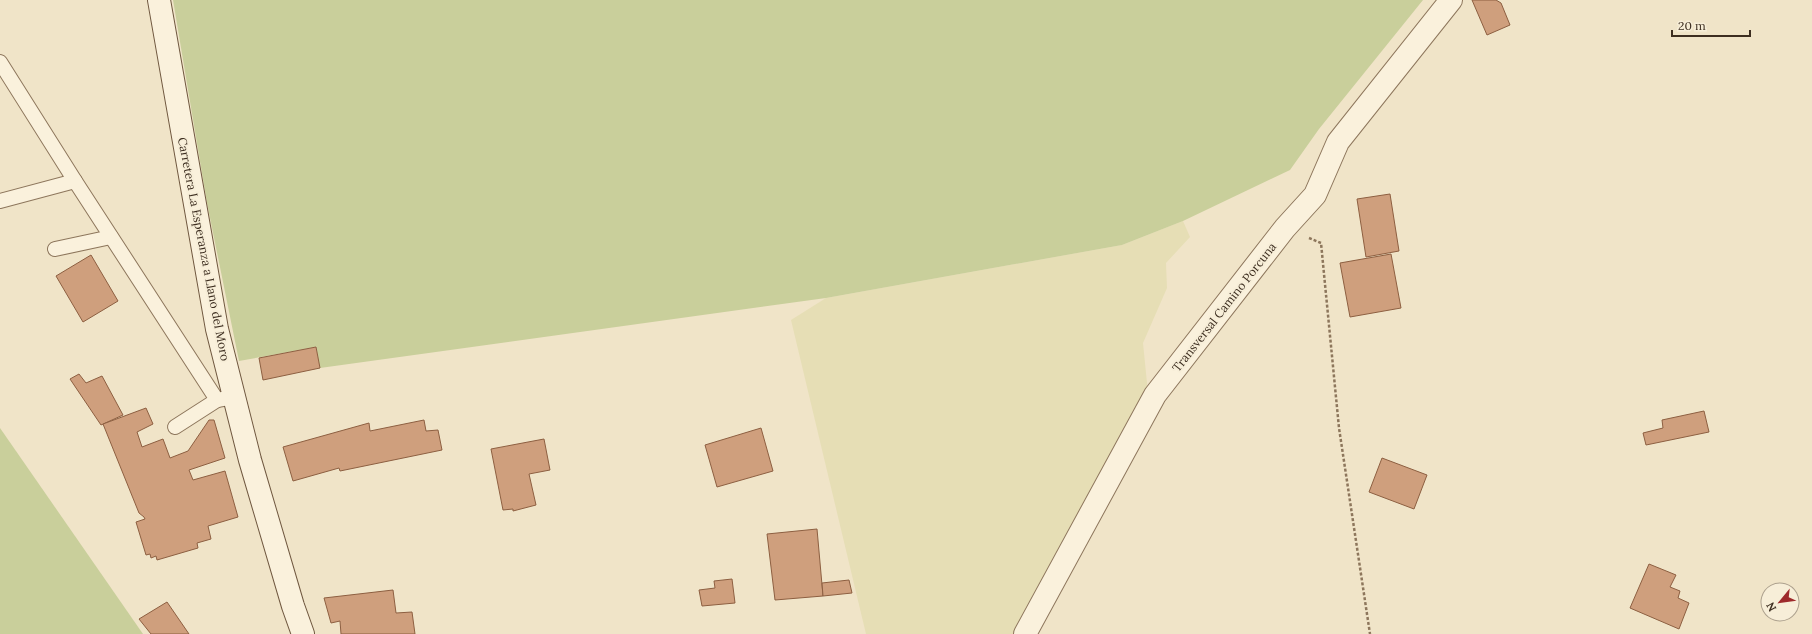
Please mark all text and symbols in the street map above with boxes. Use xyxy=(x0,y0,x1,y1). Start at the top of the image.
scale bar xyxy=(1672,12,1750,38)
text: 20 m xyxy=(1678,18,1706,33)
street label: Carretera La Esperanza a Llano del Moro xyxy=(175,136,233,362)
street label: Transversal Camino Porcuna xyxy=(1169,239,1279,375)
north arrow xyxy=(1760,582,1800,622)
text: N xyxy=(1763,599,1779,614)

